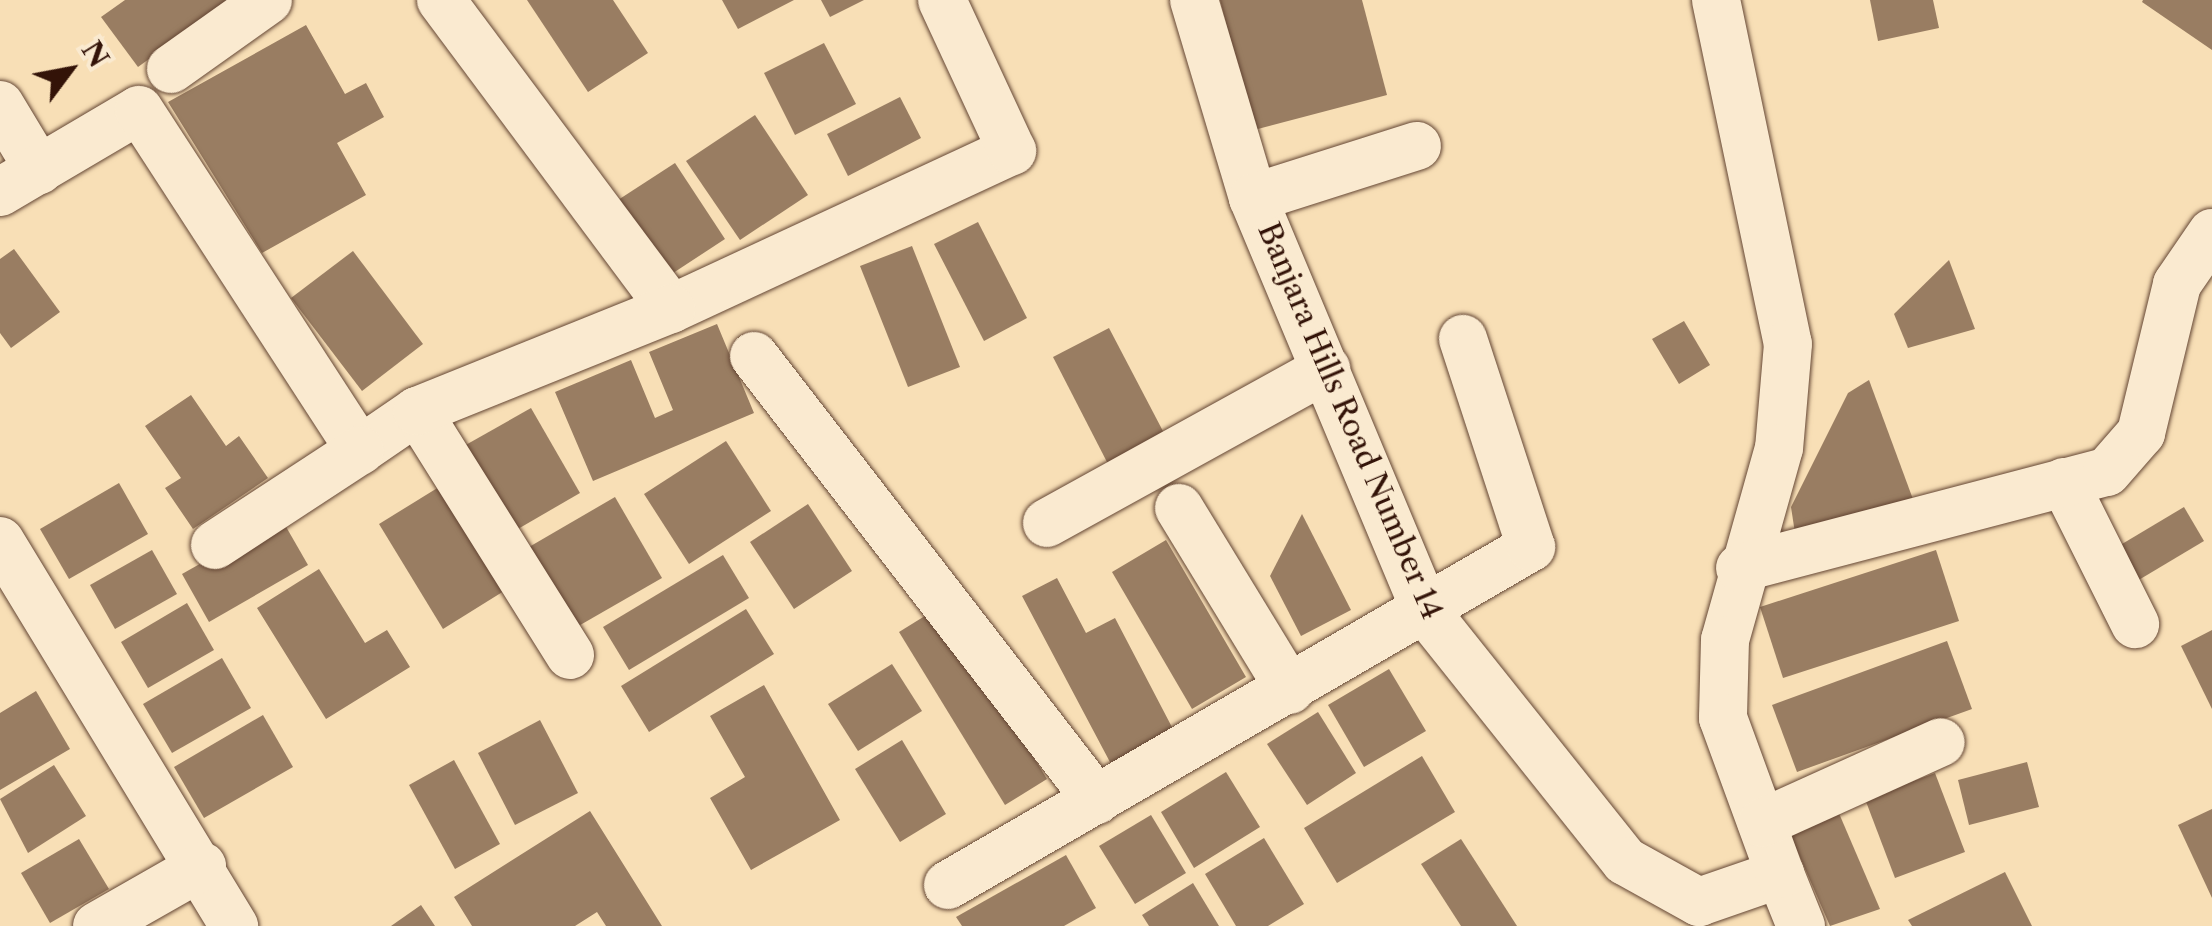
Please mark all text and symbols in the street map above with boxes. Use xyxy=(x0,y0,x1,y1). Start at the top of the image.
north arrow xyxy=(20,20,120,120)
text: N xyxy=(75,35,116,73)
street label: Banjara Hills Road Number 14 xyxy=(1250,217,1450,625)

